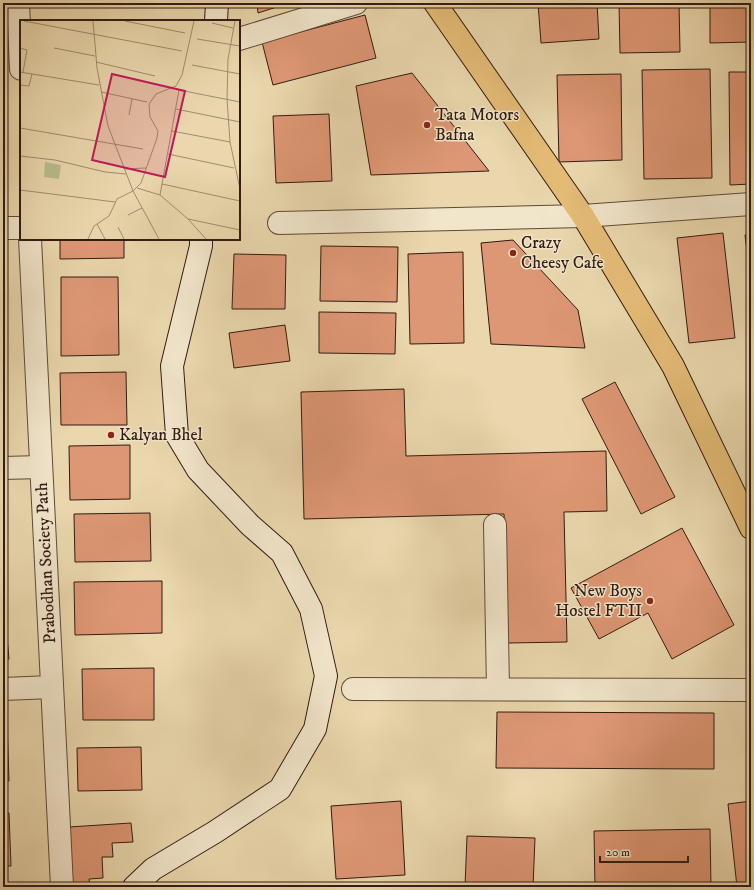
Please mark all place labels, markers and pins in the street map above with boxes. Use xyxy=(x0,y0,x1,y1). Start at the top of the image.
place label: Tata Motors Bafna xyxy=(435,104,519,146)
marker: Tata Motors Bafna xyxy=(422,120,432,130)
place label: Crazy Cheesy Cafe xyxy=(521,232,604,274)
marker: Crazy Cheesy Cafe xyxy=(508,248,518,258)
place label: Kalyan Bhel xyxy=(119,424,203,446)
marker: Kalyan Bhel xyxy=(106,430,116,440)
place label: New Boys Hostel FTII xyxy=(555,580,642,622)
marker: New Boys Hostel FTII xyxy=(645,596,655,606)

